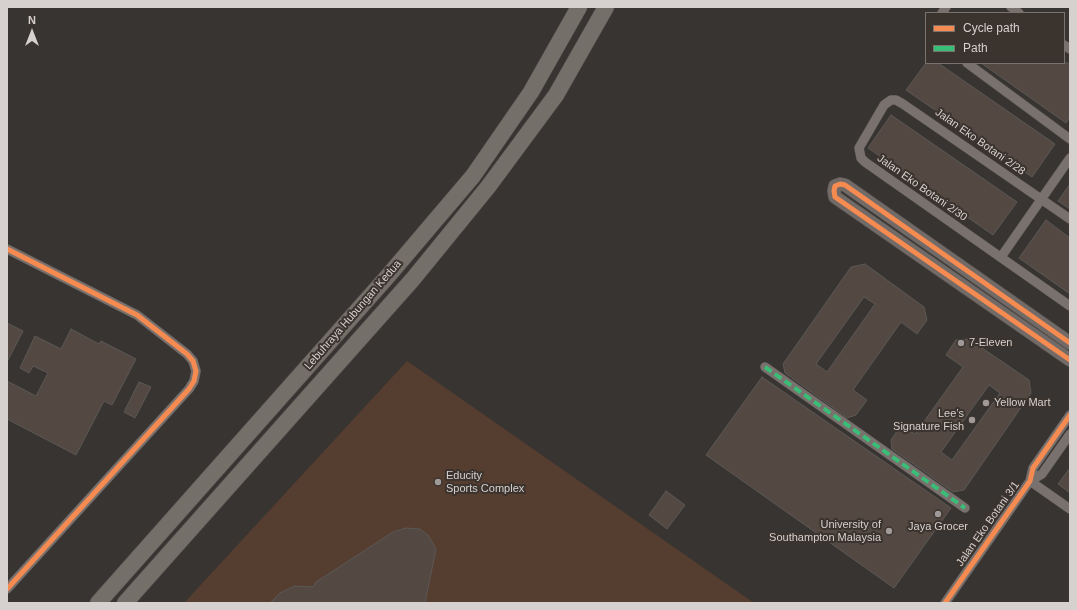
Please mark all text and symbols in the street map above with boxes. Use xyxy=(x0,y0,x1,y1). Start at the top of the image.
north arrow xyxy=(12,12,52,52)
legend xyxy=(925,12,1065,64)
text: N xyxy=(28,14,36,26)
text: Cycle path xyxy=(963,21,1020,35)
text: Path xyxy=(963,41,988,55)
street label: Jalan Eko Botani 2/28 xyxy=(932,106,1028,178)
street label: Jalan Eko Botani 2/30 xyxy=(874,152,970,224)
street label: Lebuhraya Hubungan Kedua xyxy=(302,258,404,372)
place label: 7-Eleven xyxy=(969,336,1012,350)
marker: 7-Eleven xyxy=(956,338,966,348)
place label: Yellow Mart xyxy=(994,396,1050,410)
marker: Yellow Mart xyxy=(981,398,991,408)
place label: Lee’s Signature Fish xyxy=(893,407,964,433)
marker: Lee’s Signature Fish xyxy=(967,415,977,425)
place label: Educity Sports Complex xyxy=(446,469,524,495)
marker: Educity Sports Complex xyxy=(433,477,443,487)
street label: Jalan Eko Botani 3/1 xyxy=(954,479,1022,569)
marker: Jaya Grocer xyxy=(933,509,943,519)
place label: University of Southampton Malaysia xyxy=(769,518,881,544)
place label: Jaya Grocer xyxy=(908,520,968,534)
marker: University of Southampton Malaysia xyxy=(884,526,894,536)

